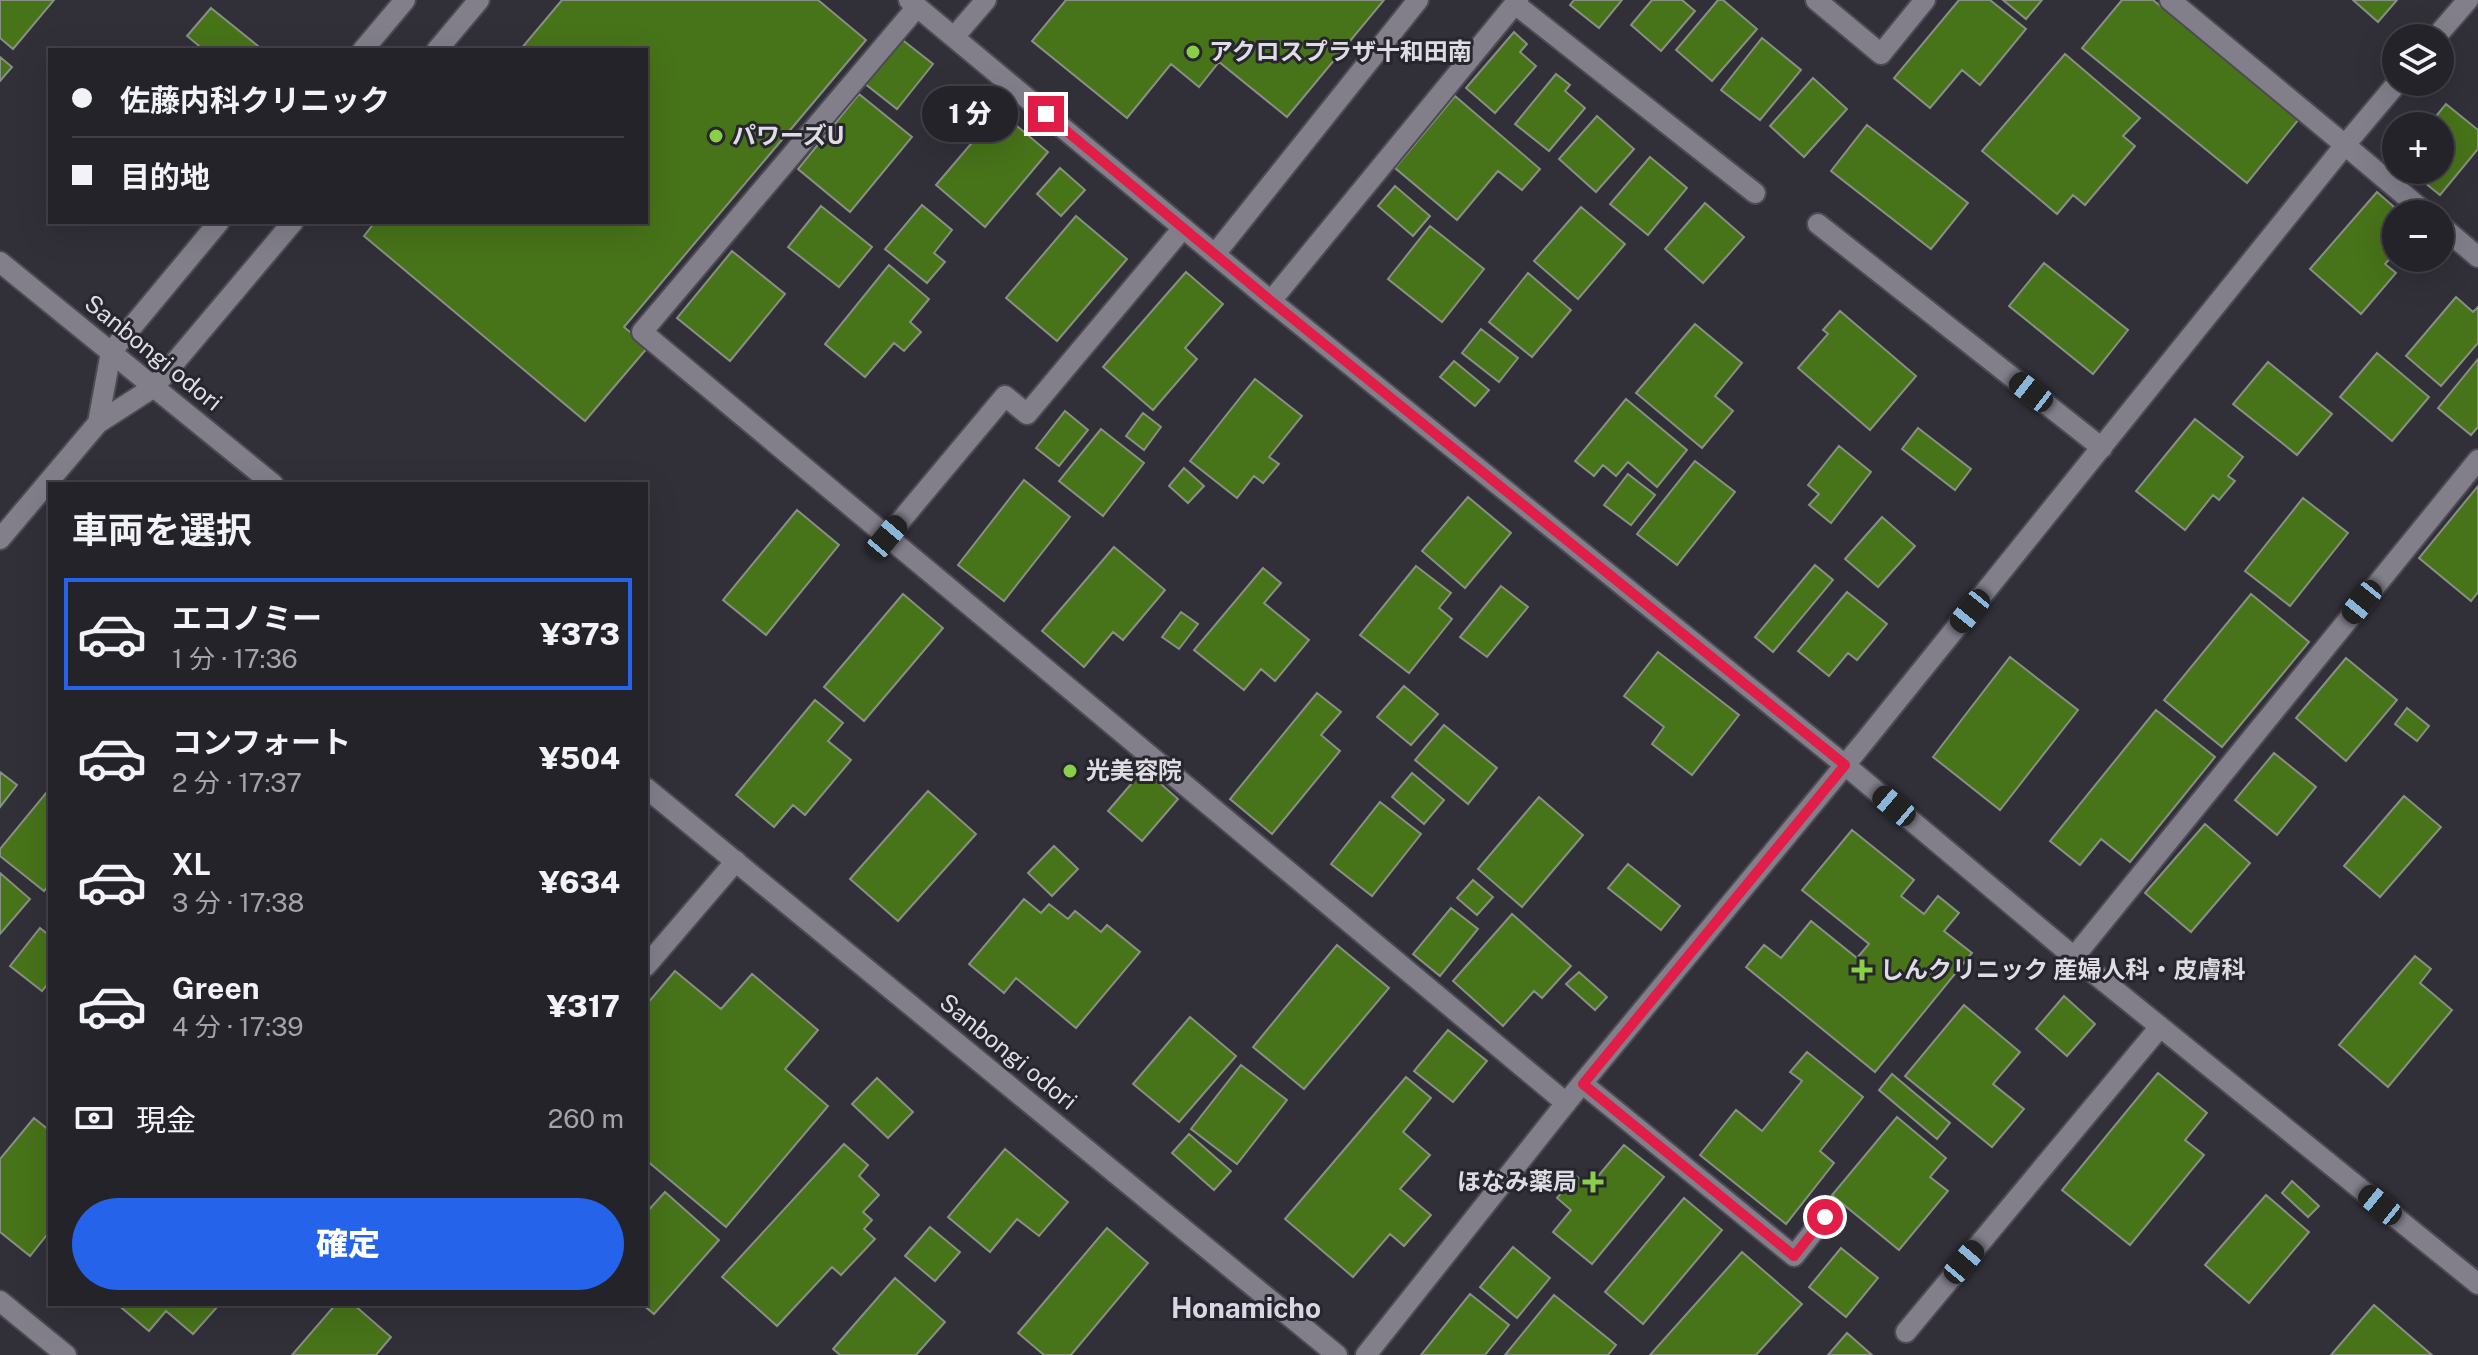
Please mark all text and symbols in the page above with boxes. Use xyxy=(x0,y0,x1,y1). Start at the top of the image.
map controls xyxy=(2382,24,2454,272)
button: layers xyxy=(2382,24,2454,96)
place label: アクロスプラザ十和田南 xyxy=(1209,37,1472,65)
marker: アクロスプラザ十和田南 xyxy=(1184,43,1202,61)
text: 佐藤内科クリニック xyxy=(120,82,390,118)
callout: 1 分 xyxy=(922,86,1018,142)
route end xyxy=(1028,96,1064,132)
text: 1 分 xyxy=(948,98,992,129)
button: + xyxy=(2382,112,2454,184)
place label: パワーズU xyxy=(732,121,844,149)
marker: パワーズU xyxy=(707,127,725,145)
text: 目的地 xyxy=(120,159,210,195)
button: − xyxy=(2382,200,2454,272)
street label: Sanbongi odori xyxy=(80,288,228,416)
car xyxy=(2005,368,2057,416)
text: 車両を選択 xyxy=(72,509,252,551)
car xyxy=(862,511,912,563)
car xyxy=(2338,576,2386,628)
car xyxy=(1946,585,1994,637)
icon: car xyxy=(76,598,148,670)
text: エコノミー xyxy=(172,600,322,636)
text: ¥373 xyxy=(540,616,620,652)
text: 1 分 · 17:36 xyxy=(172,643,298,674)
icon: car xyxy=(76,722,148,794)
text: コンフォート xyxy=(172,724,351,760)
text: ¥504 xyxy=(539,740,620,776)
place label: 光美容院 xyxy=(1086,756,1182,784)
marker: 光美容院 xyxy=(1061,762,1079,780)
text: 2 分 · 17:37 xyxy=(172,767,302,798)
car xyxy=(1868,781,1920,831)
icon: car xyxy=(76,846,148,918)
text: XL xyxy=(172,846,211,882)
text: ¥634 xyxy=(539,864,620,900)
text: 3 分 · 17:38 xyxy=(172,887,304,918)
place label: しんクリニック 産婦人科・皮膚科 xyxy=(1880,955,2245,983)
marker: しんクリニック 産婦人科・皮膚科 xyxy=(1851,959,1873,981)
icon: car xyxy=(76,970,148,1042)
text: Green xyxy=(172,970,259,1006)
street label: Sanbongi odori xyxy=(935,987,1083,1115)
text: ¥317 xyxy=(547,988,620,1024)
text: 4 分 · 17:39 xyxy=(172,1011,304,1042)
icon: cash xyxy=(72,1096,116,1140)
text: 現金 xyxy=(136,1102,196,1138)
text: 260 m xyxy=(548,1103,624,1134)
place label: ほなみ薬局 xyxy=(1457,1167,1577,1195)
marker: ほなみ薬局 xyxy=(1584,1173,1602,1191)
car xyxy=(2354,1181,2406,1229)
button: 確定 xyxy=(72,1198,624,1290)
route start xyxy=(1807,1199,1843,1235)
car xyxy=(1939,1236,1989,1288)
district label: Honamicho xyxy=(1171,1291,1321,1324)

